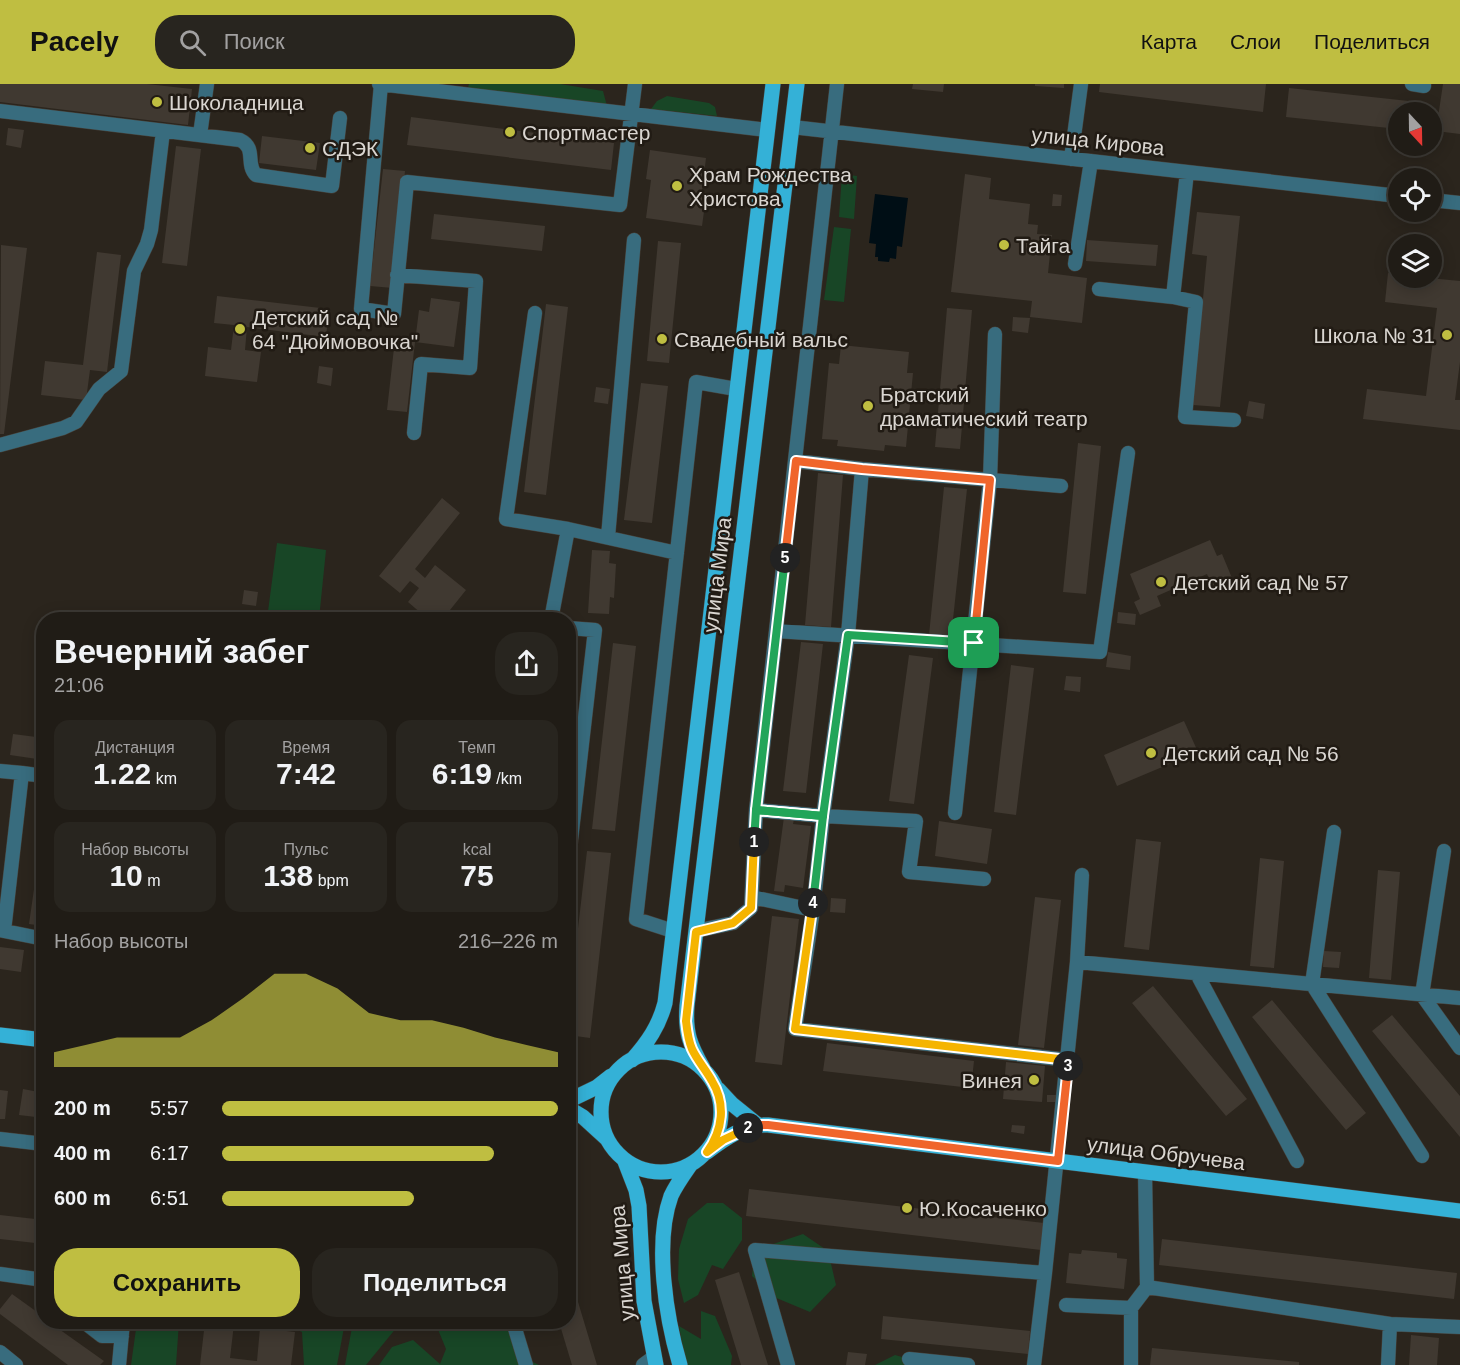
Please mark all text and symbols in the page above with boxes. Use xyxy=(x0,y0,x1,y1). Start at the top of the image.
search box xyxy=(155,15,575,69)
text: Pacely xyxy=(30,26,119,57)
icon: search xyxy=(176,26,209,59)
text: Поиск xyxy=(224,29,285,54)
text: Карта xyxy=(1141,30,1197,53)
text: Слои xyxy=(1230,30,1281,53)
text: Поделиться xyxy=(1314,30,1430,53)
place label: Шоколадница xyxy=(169,91,304,114)
marker: Шоколадница xyxy=(150,95,164,109)
north arrow xyxy=(1388,102,1442,156)
map controls xyxy=(1388,102,1442,288)
place label: Спортмастер xyxy=(522,121,650,144)
street label: улица Кирова xyxy=(1030,123,1166,159)
marker: Спортмастер xyxy=(503,125,517,139)
place label: СДЭК xyxy=(322,137,379,160)
marker: СДЭК xyxy=(303,141,317,155)
place label: Храм Рождества Христова xyxy=(689,163,852,210)
button: locate xyxy=(1388,168,1442,222)
marker: Храм Рождества Христова xyxy=(670,179,684,193)
place label: Тайга xyxy=(1016,234,1070,257)
button: layers xyxy=(1388,234,1442,288)
marker: Тайга xyxy=(997,238,1011,252)
place label: Детский сад № 64 "Дюймовочка" xyxy=(252,306,418,353)
marker: Детский сад № 64 "Дюймовочка" xyxy=(233,322,247,336)
place label: Школа № 31 xyxy=(1314,324,1435,347)
place label: Свадебный вальс xyxy=(674,328,848,351)
marker: Школа № 31 xyxy=(1440,328,1454,342)
marker: Свадебный вальс xyxy=(655,332,669,346)
place label: Братский драматический театр xyxy=(880,383,1088,430)
marker: Братский драматический театр xyxy=(861,399,875,413)
street label: улица Мира xyxy=(699,516,736,634)
pin: 5 xyxy=(770,543,800,573)
text: 5 xyxy=(781,549,789,566)
place label: Детский сад № 57 xyxy=(1173,571,1349,594)
marker: Детский сад № 57 xyxy=(1154,575,1168,589)
pin xyxy=(948,617,999,668)
icon: arrive xyxy=(957,626,990,659)
button: share xyxy=(495,632,558,695)
text: Вечерний забег xyxy=(54,633,310,670)
text: 21:06 xyxy=(54,674,104,696)
text: Дистанция xyxy=(95,739,175,756)
text: Время xyxy=(282,739,330,756)
text: Темп xyxy=(458,739,496,756)
place label: Детский сад № 56 xyxy=(1163,742,1339,765)
marker: Детский сад № 56 xyxy=(1144,746,1158,760)
text: 1.22 xyxy=(93,757,151,790)
text: 7:42 xyxy=(276,757,336,790)
text: 6:19 xyxy=(432,757,492,790)
text: km xyxy=(151,770,177,787)
text: /km xyxy=(492,770,522,787)
pin: 1 xyxy=(739,827,769,857)
text: 1 xyxy=(750,833,758,850)
text: Набор высоты xyxy=(81,841,189,858)
text: Пульс xyxy=(284,841,328,858)
text: kcal xyxy=(463,841,491,858)
text: 10 xyxy=(109,859,143,892)
text: 138 xyxy=(263,859,313,892)
text: 75 xyxy=(460,859,494,892)
text: m xyxy=(143,872,161,889)
text: bpm xyxy=(313,872,349,889)
pin: 4 xyxy=(798,888,828,918)
text: 4 xyxy=(809,894,817,911)
text: Набор высоты xyxy=(54,930,188,952)
text: 216–226 m xyxy=(458,930,558,952)
pin: 3 xyxy=(1053,1051,1083,1081)
text: 3 xyxy=(1064,1057,1072,1074)
place label: Винея xyxy=(962,1069,1022,1092)
marker: Винея xyxy=(1027,1073,1041,1087)
text: 200 m xyxy=(54,1097,111,1119)
text: 5:57 xyxy=(150,1097,189,1119)
pin: 2 xyxy=(733,1113,763,1143)
text: 2 xyxy=(744,1119,752,1136)
street label: улица Обручева xyxy=(1086,1132,1247,1174)
text: 400 m xyxy=(54,1142,111,1164)
text: 6:17 xyxy=(150,1142,189,1164)
text: 600 m xyxy=(54,1187,111,1209)
text: 6:51 xyxy=(150,1187,189,1209)
place label: Ю.Косаченко xyxy=(919,1197,1047,1220)
marker: Ю.Косаченко xyxy=(900,1201,914,1215)
street label: улица Мира xyxy=(605,1204,639,1322)
button: Сохранить xyxy=(54,1248,300,1317)
button: Поделиться xyxy=(312,1248,558,1317)

